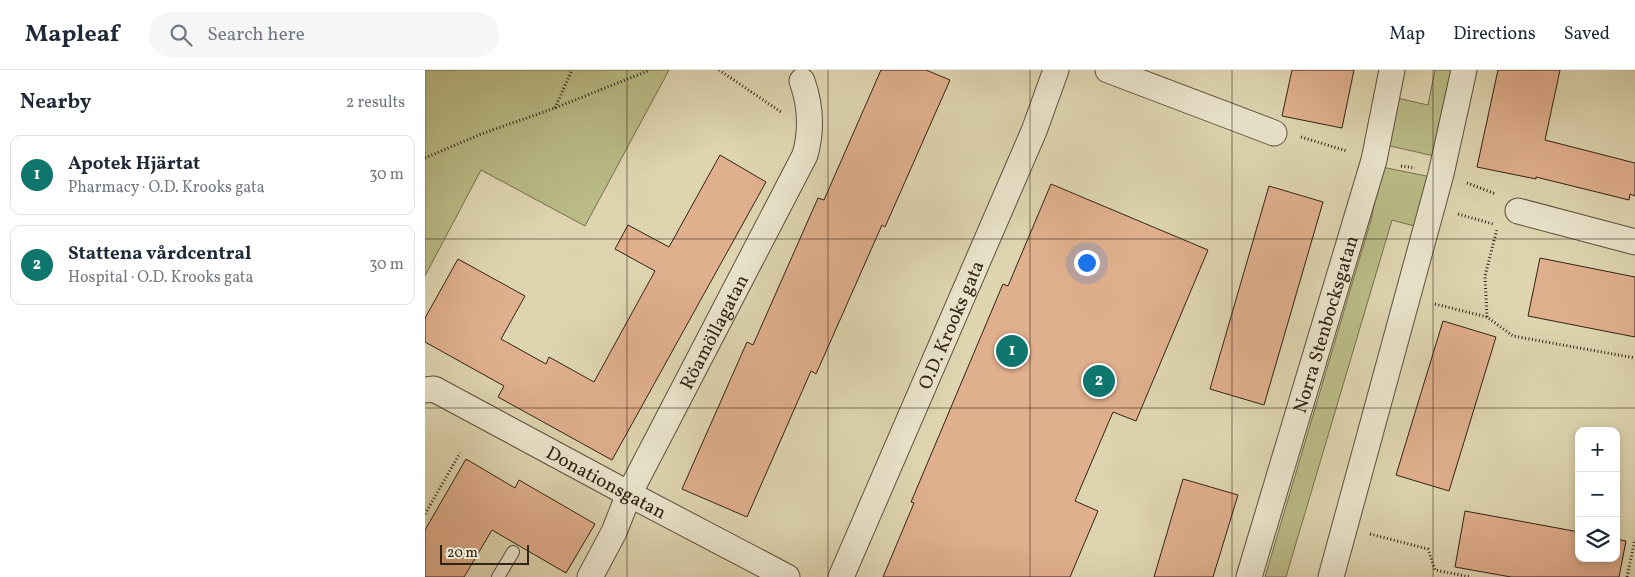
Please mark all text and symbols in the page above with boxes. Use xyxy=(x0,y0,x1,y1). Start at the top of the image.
search box xyxy=(149,12,499,57)
text: Mapleaf xyxy=(25,18,119,52)
icon: search xyxy=(167,21,195,49)
text: Search here xyxy=(207,22,305,48)
text: Map xyxy=(1389,22,1425,47)
text: Directions xyxy=(1453,22,1536,47)
text: Saved xyxy=(1564,22,1610,47)
text: Nearby xyxy=(20,88,91,117)
text: 2 results xyxy=(346,92,405,114)
text: Apotek Hjärtat xyxy=(68,151,200,177)
text: 1 xyxy=(34,164,40,186)
text: 30 m xyxy=(369,164,404,186)
text: Pharmacy · O.D. Krooks gata xyxy=(68,177,265,199)
street label: Norra Stenbocksgatan xyxy=(1288,233,1366,417)
text: Stattena vårdcentral xyxy=(68,241,251,267)
your location xyxy=(1074,250,1100,276)
text: 2 xyxy=(33,254,41,276)
text: 30 m xyxy=(369,254,404,276)
street label: O.D. Krooks gata xyxy=(913,257,991,394)
text: Hospital · O.D. Krooks gata xyxy=(68,267,253,289)
street label: Röamöllagatan xyxy=(675,270,756,394)
pin: 1 xyxy=(996,332,1028,370)
pin: 2 xyxy=(1083,362,1115,400)
map controls xyxy=(1575,427,1620,562)
button: + xyxy=(1575,427,1620,472)
street label: Donationsgatan xyxy=(541,441,670,526)
button: − xyxy=(1575,472,1620,517)
button: layers xyxy=(1575,517,1620,562)
scale bar xyxy=(440,542,529,565)
text: 20 m xyxy=(447,544,478,563)

